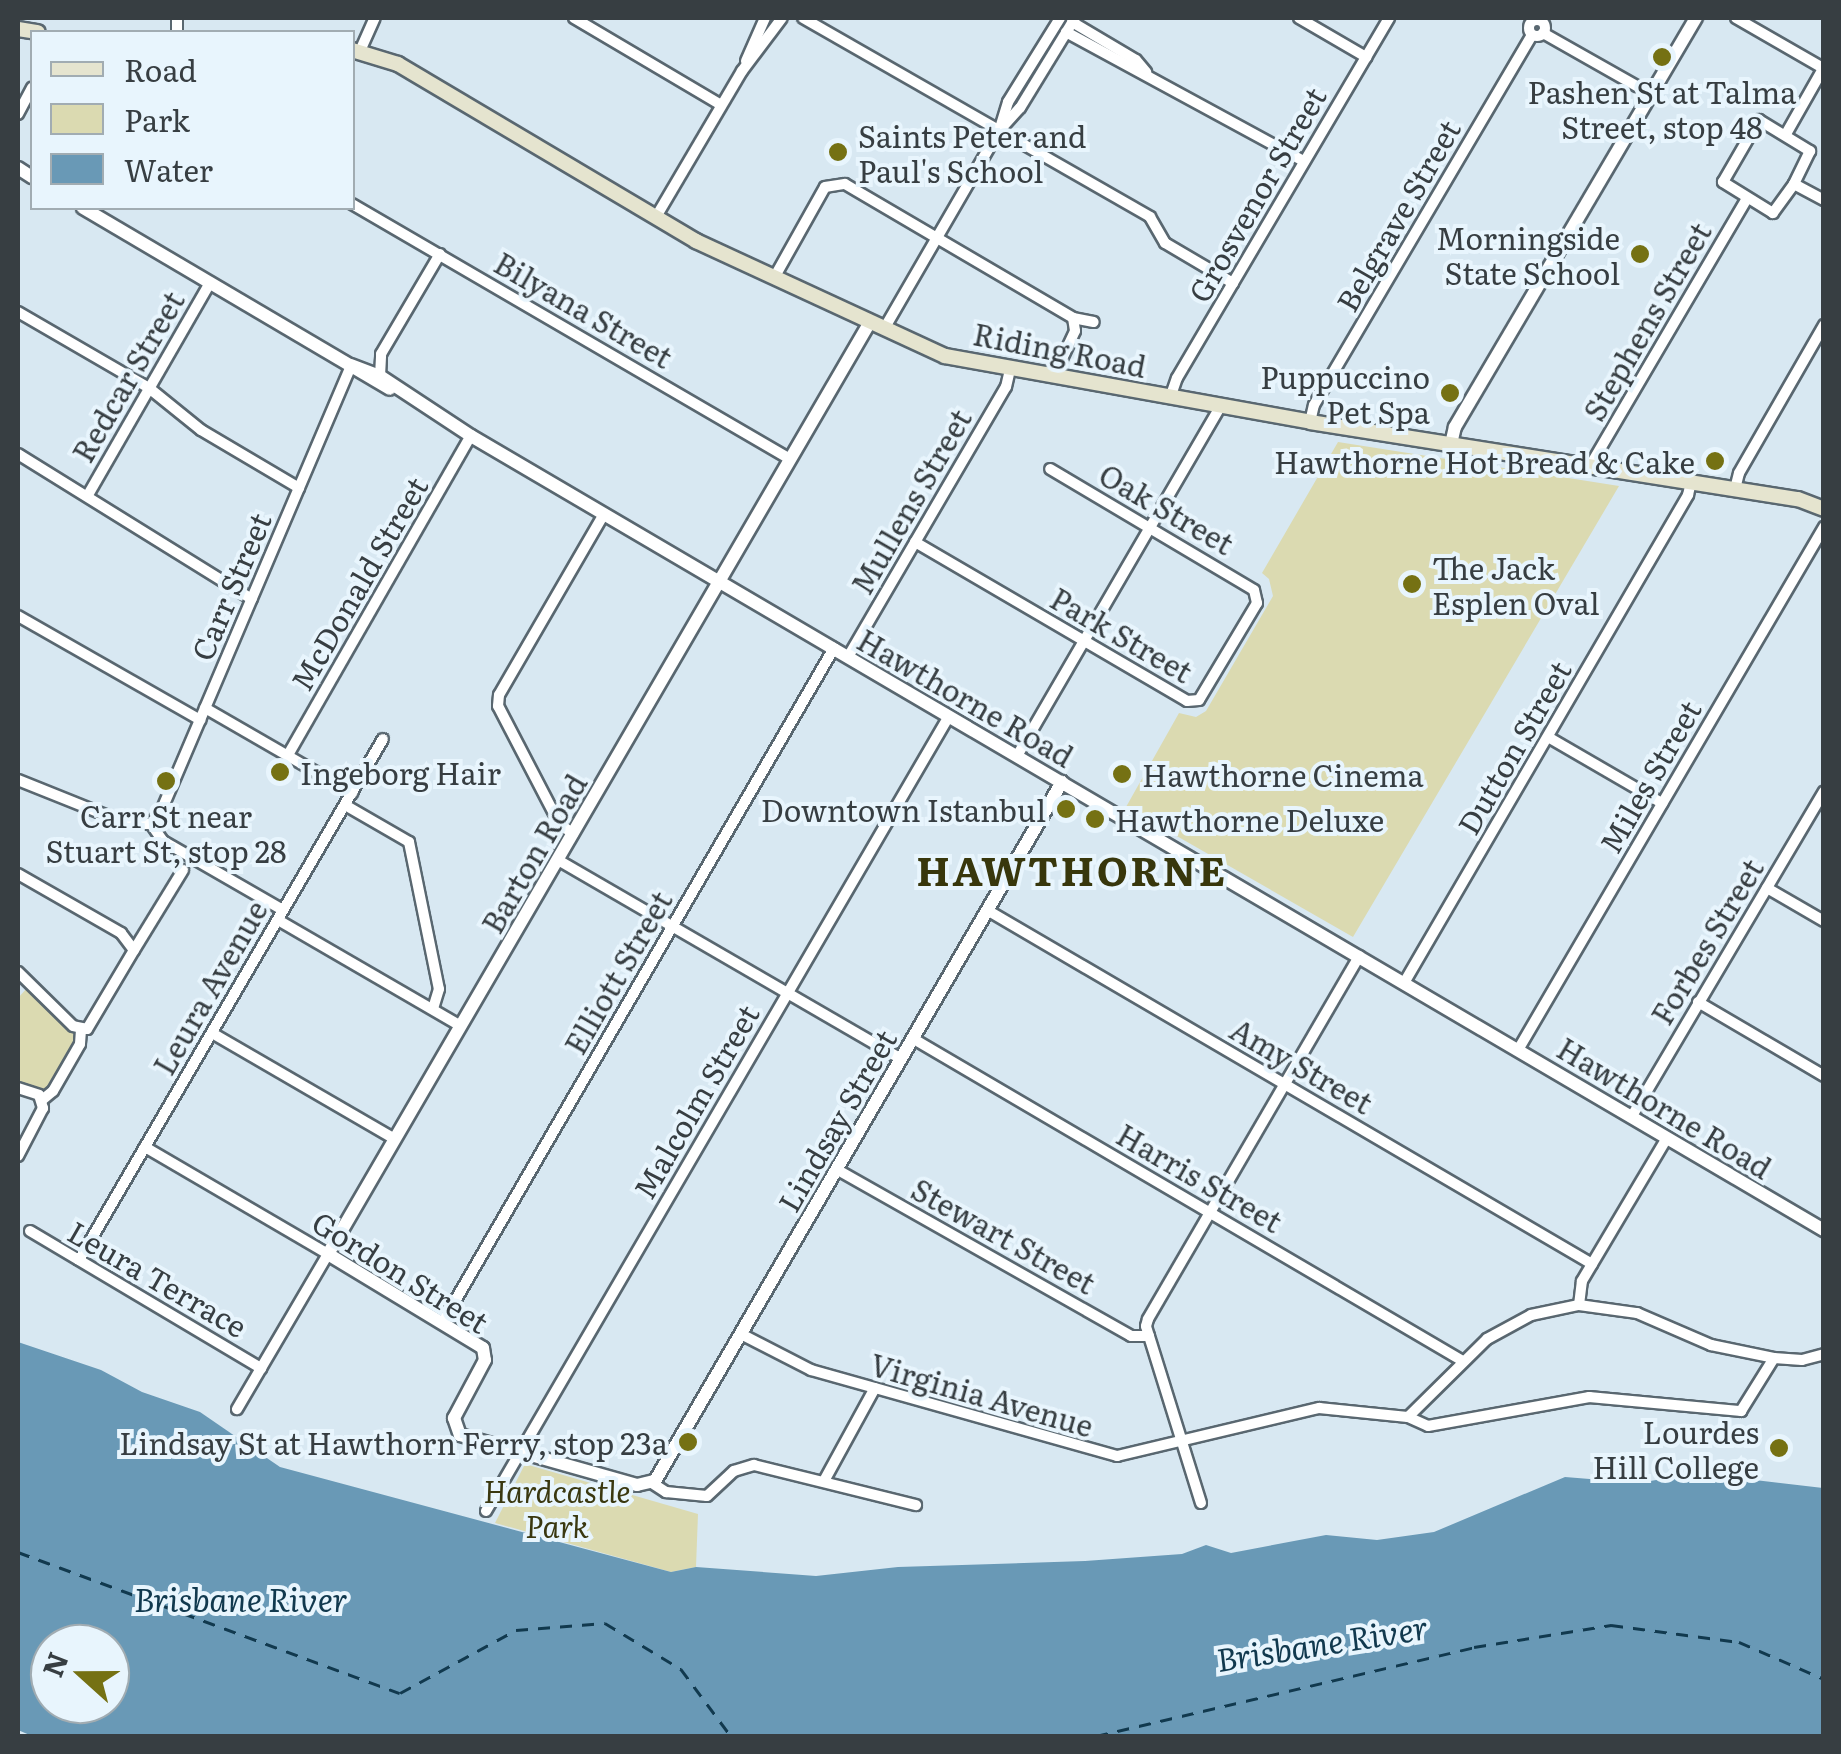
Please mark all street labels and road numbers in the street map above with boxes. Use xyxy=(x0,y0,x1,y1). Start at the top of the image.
street label: Grosvenor Street xyxy=(1180,80,1332,308)
street label: Belgrave Street xyxy=(1328,113,1466,317)
street label: Stephens Street xyxy=(1575,216,1717,426)
street label: Bilyana Street xyxy=(489,244,679,374)
street label: Redcar Street xyxy=(64,284,190,468)
street label: Riding Road xyxy=(970,315,1150,383)
street label: Mullens Street xyxy=(843,402,977,600)
street label: Oak Street xyxy=(1093,455,1241,561)
street label: McDonald Street xyxy=(282,470,434,696)
street label: Carr Street xyxy=(183,507,277,665)
street label: Park Street xyxy=(1045,579,1199,689)
street label: Hawthorne Road xyxy=(852,621,1080,773)
street label: Dutton Street xyxy=(1449,654,1577,840)
street label: Miles Street xyxy=(1591,693,1707,859)
street label: Barton Road xyxy=(473,767,593,939)
street label: Forbes Street xyxy=(1642,852,1770,1030)
street label: Elliott Street xyxy=(556,884,678,1060)
street label: Leura Avenue xyxy=(145,893,273,1081)
street label: Malcolm Street xyxy=(625,998,765,1204)
street label: Amy Street xyxy=(1225,1010,1379,1120)
street label: Lindsay Street xyxy=(769,1023,903,1217)
street label: Hawthorne Road xyxy=(1551,1029,1779,1185)
street label: Harris Street xyxy=(1111,1115,1289,1239)
street label: Stewart Street xyxy=(906,1170,1102,1300)
street label: Gordon Street xyxy=(306,1203,496,1339)
street label: Leura Terrace xyxy=(62,1212,254,1344)
street label: Virginia Avenue xyxy=(867,1345,1097,1443)

